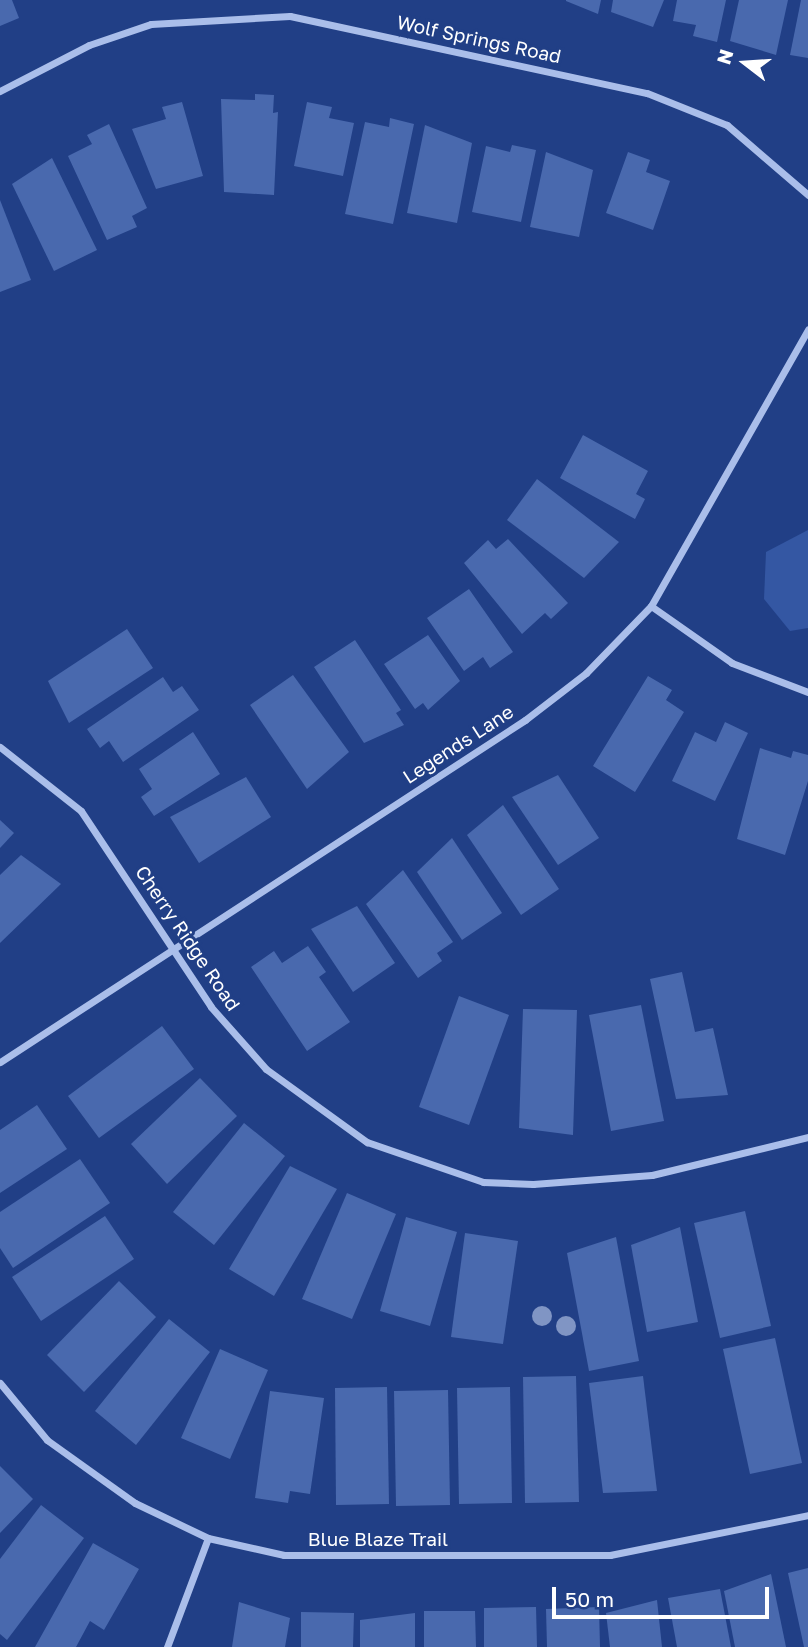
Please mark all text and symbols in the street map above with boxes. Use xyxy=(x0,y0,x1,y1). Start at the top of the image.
street label: Wolf Springs Road xyxy=(395,10,563,68)
north arrow xyxy=(710,28,780,98)
text: N xyxy=(711,46,738,67)
street label: Legends Lane xyxy=(399,700,517,788)
street label: Cherry Ridge Road xyxy=(131,861,245,1015)
street label: Blue Blaze Trail xyxy=(308,1528,448,1550)
scale bar xyxy=(556,1574,773,1618)
text: 50 m xyxy=(565,1586,614,1612)

